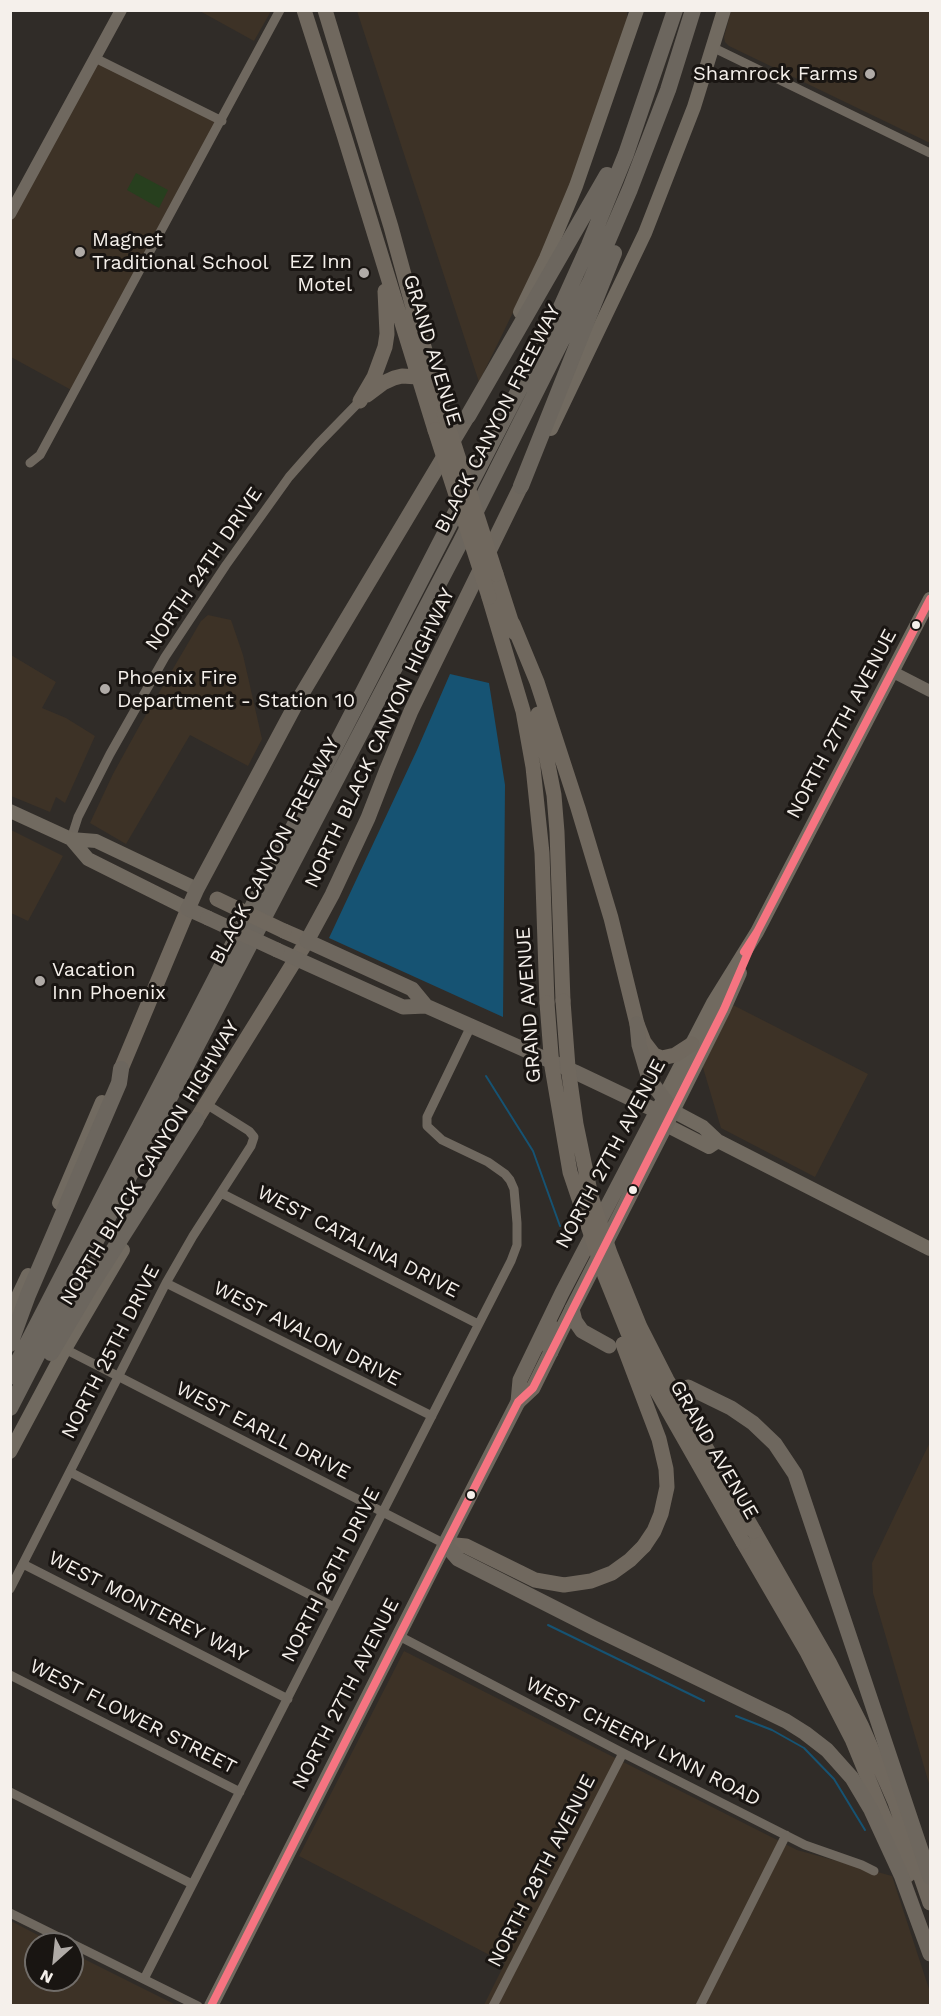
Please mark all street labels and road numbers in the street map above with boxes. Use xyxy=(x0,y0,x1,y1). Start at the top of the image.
street label: GRAND AVENUE xyxy=(398,272,466,428)
street label: BLACK CANYON FREEWAY xyxy=(430,301,566,537)
street label: NORTH 24TH DRIVE xyxy=(140,483,268,655)
street label: NORTH BLACK CANYON HIGHWAY xyxy=(300,584,460,892)
street label: NORTH 27TH AVENUE xyxy=(782,625,902,823)
street label: BLACK CANYON FREEWAY xyxy=(205,734,345,968)
street label: GRAND AVENUE xyxy=(512,926,546,1084)
street label: NORTH BLACK CANYON HIGHWAY xyxy=(55,1016,245,1310)
street label: NORTH 27TH AVENUE xyxy=(551,1055,671,1253)
street label: WEST CATALINA DRIVE xyxy=(253,1181,463,1303)
street label: NORTH 25TH DRIVE xyxy=(57,1261,165,1443)
street label: WEST AVALON DRIVE xyxy=(209,1276,405,1392)
street label: GRAND AVENUE xyxy=(665,1376,763,1524)
street label: WEST EARLL DRIVE xyxy=(172,1377,354,1485)
street label: NORTH 26TH DRIVE xyxy=(277,1484,385,1666)
street label: WEST MONTEREY WAY xyxy=(44,1546,252,1668)
street label: NORTH 27TH AVENUE xyxy=(287,1594,405,1794)
street label: WEST FLOWER STREET xyxy=(26,1654,240,1780)
street label: WEST CHEERY LYNN ROAD xyxy=(522,1672,764,1812)
street label: NORTH 28TH AVENUE xyxy=(483,1771,601,1971)

